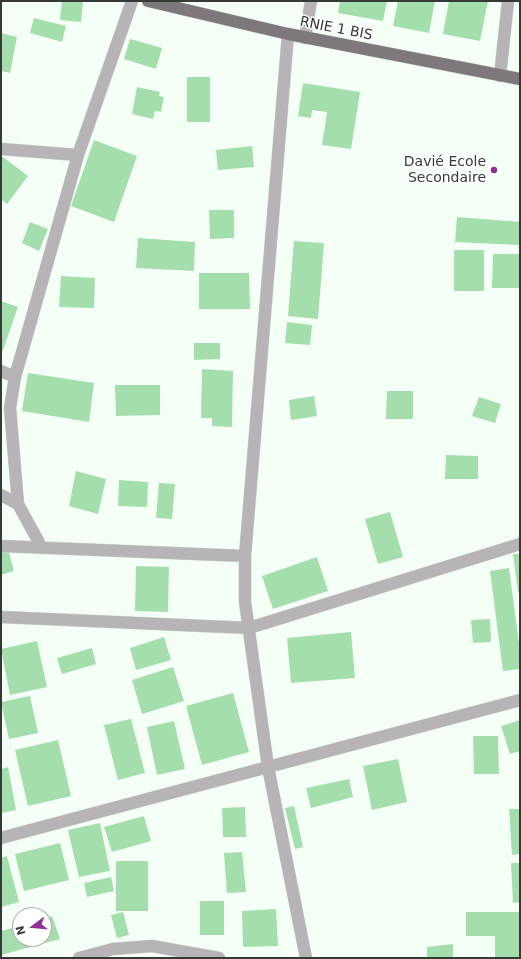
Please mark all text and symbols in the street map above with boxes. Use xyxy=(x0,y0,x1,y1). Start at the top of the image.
street label: RNIE 1 BIS xyxy=(298,14,374,44)
place label: Davié Ecole Secondaire xyxy=(404,154,486,186)
marker: Davié Ecole Secondaire xyxy=(489,165,499,175)
north arrow xyxy=(12,907,52,947)
text: N xyxy=(13,924,28,936)

